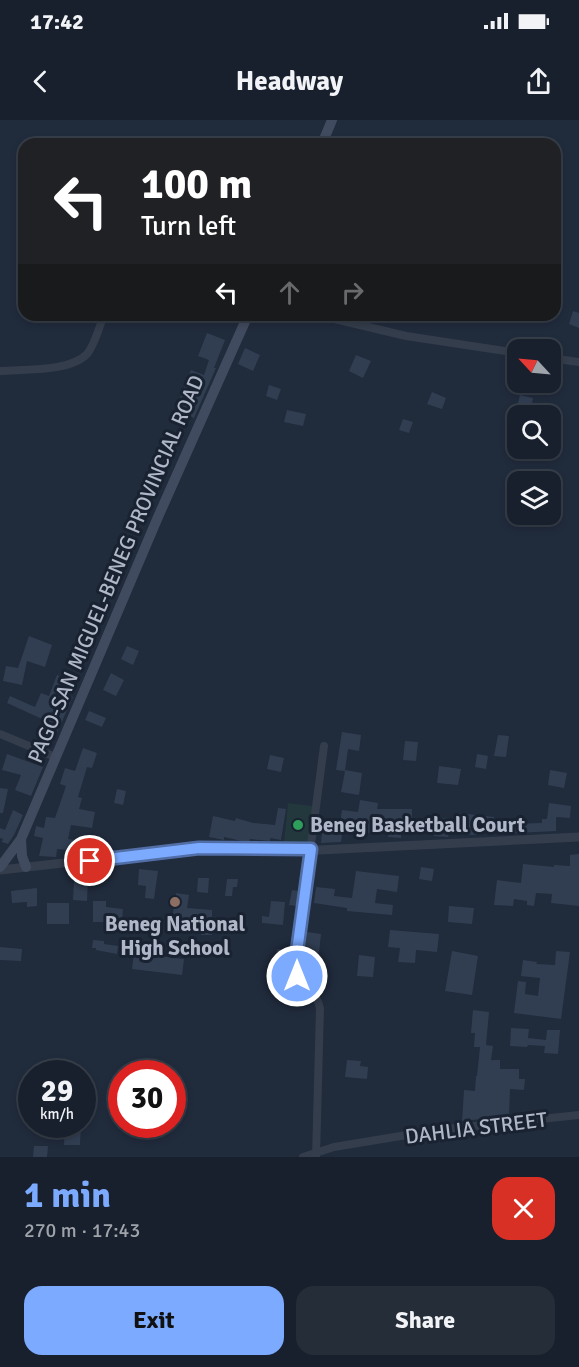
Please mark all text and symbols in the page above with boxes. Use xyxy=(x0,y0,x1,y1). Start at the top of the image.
text: 17:42 xyxy=(30,8,84,35)
icon: back xyxy=(24,65,57,98)
text: Headway xyxy=(236,65,343,98)
icon: share xyxy=(522,65,555,98)
text: 100 m xyxy=(141,159,252,210)
icon: left xyxy=(42,162,120,240)
text: Turn left xyxy=(141,210,236,243)
icon: left xyxy=(210,276,243,309)
icon: ahead xyxy=(273,276,306,309)
icon: right xyxy=(336,276,369,309)
north arrow xyxy=(507,339,561,393)
map controls xyxy=(507,339,561,525)
street label: PAGO-SAN MIGUEL-BENEG PROVINCIAL ROAD xyxy=(22,371,210,767)
button: search xyxy=(507,405,561,459)
button: layers xyxy=(507,471,561,525)
place label: Beneg Basketball Court xyxy=(310,812,525,838)
marker: Beneg Basketball Court xyxy=(291,818,305,832)
pin xyxy=(64,835,115,886)
icon: arrive xyxy=(73,844,106,877)
marker: Beneg National High School xyxy=(168,895,182,909)
place label: Beneg National High School xyxy=(105,911,246,961)
position arrow xyxy=(265,944,329,1008)
speed limit sign: 30 xyxy=(108,1060,186,1138)
text: 29 xyxy=(41,1073,73,1110)
text: km/h xyxy=(40,1105,74,1123)
street label: DAHLIA STREET xyxy=(404,1106,549,1150)
text: 1 min xyxy=(24,1173,111,1218)
button: close xyxy=(492,1177,555,1240)
text: 270 m · 17:43 xyxy=(24,1218,140,1243)
button: Exit xyxy=(24,1286,284,1355)
button: Share xyxy=(296,1286,555,1355)

